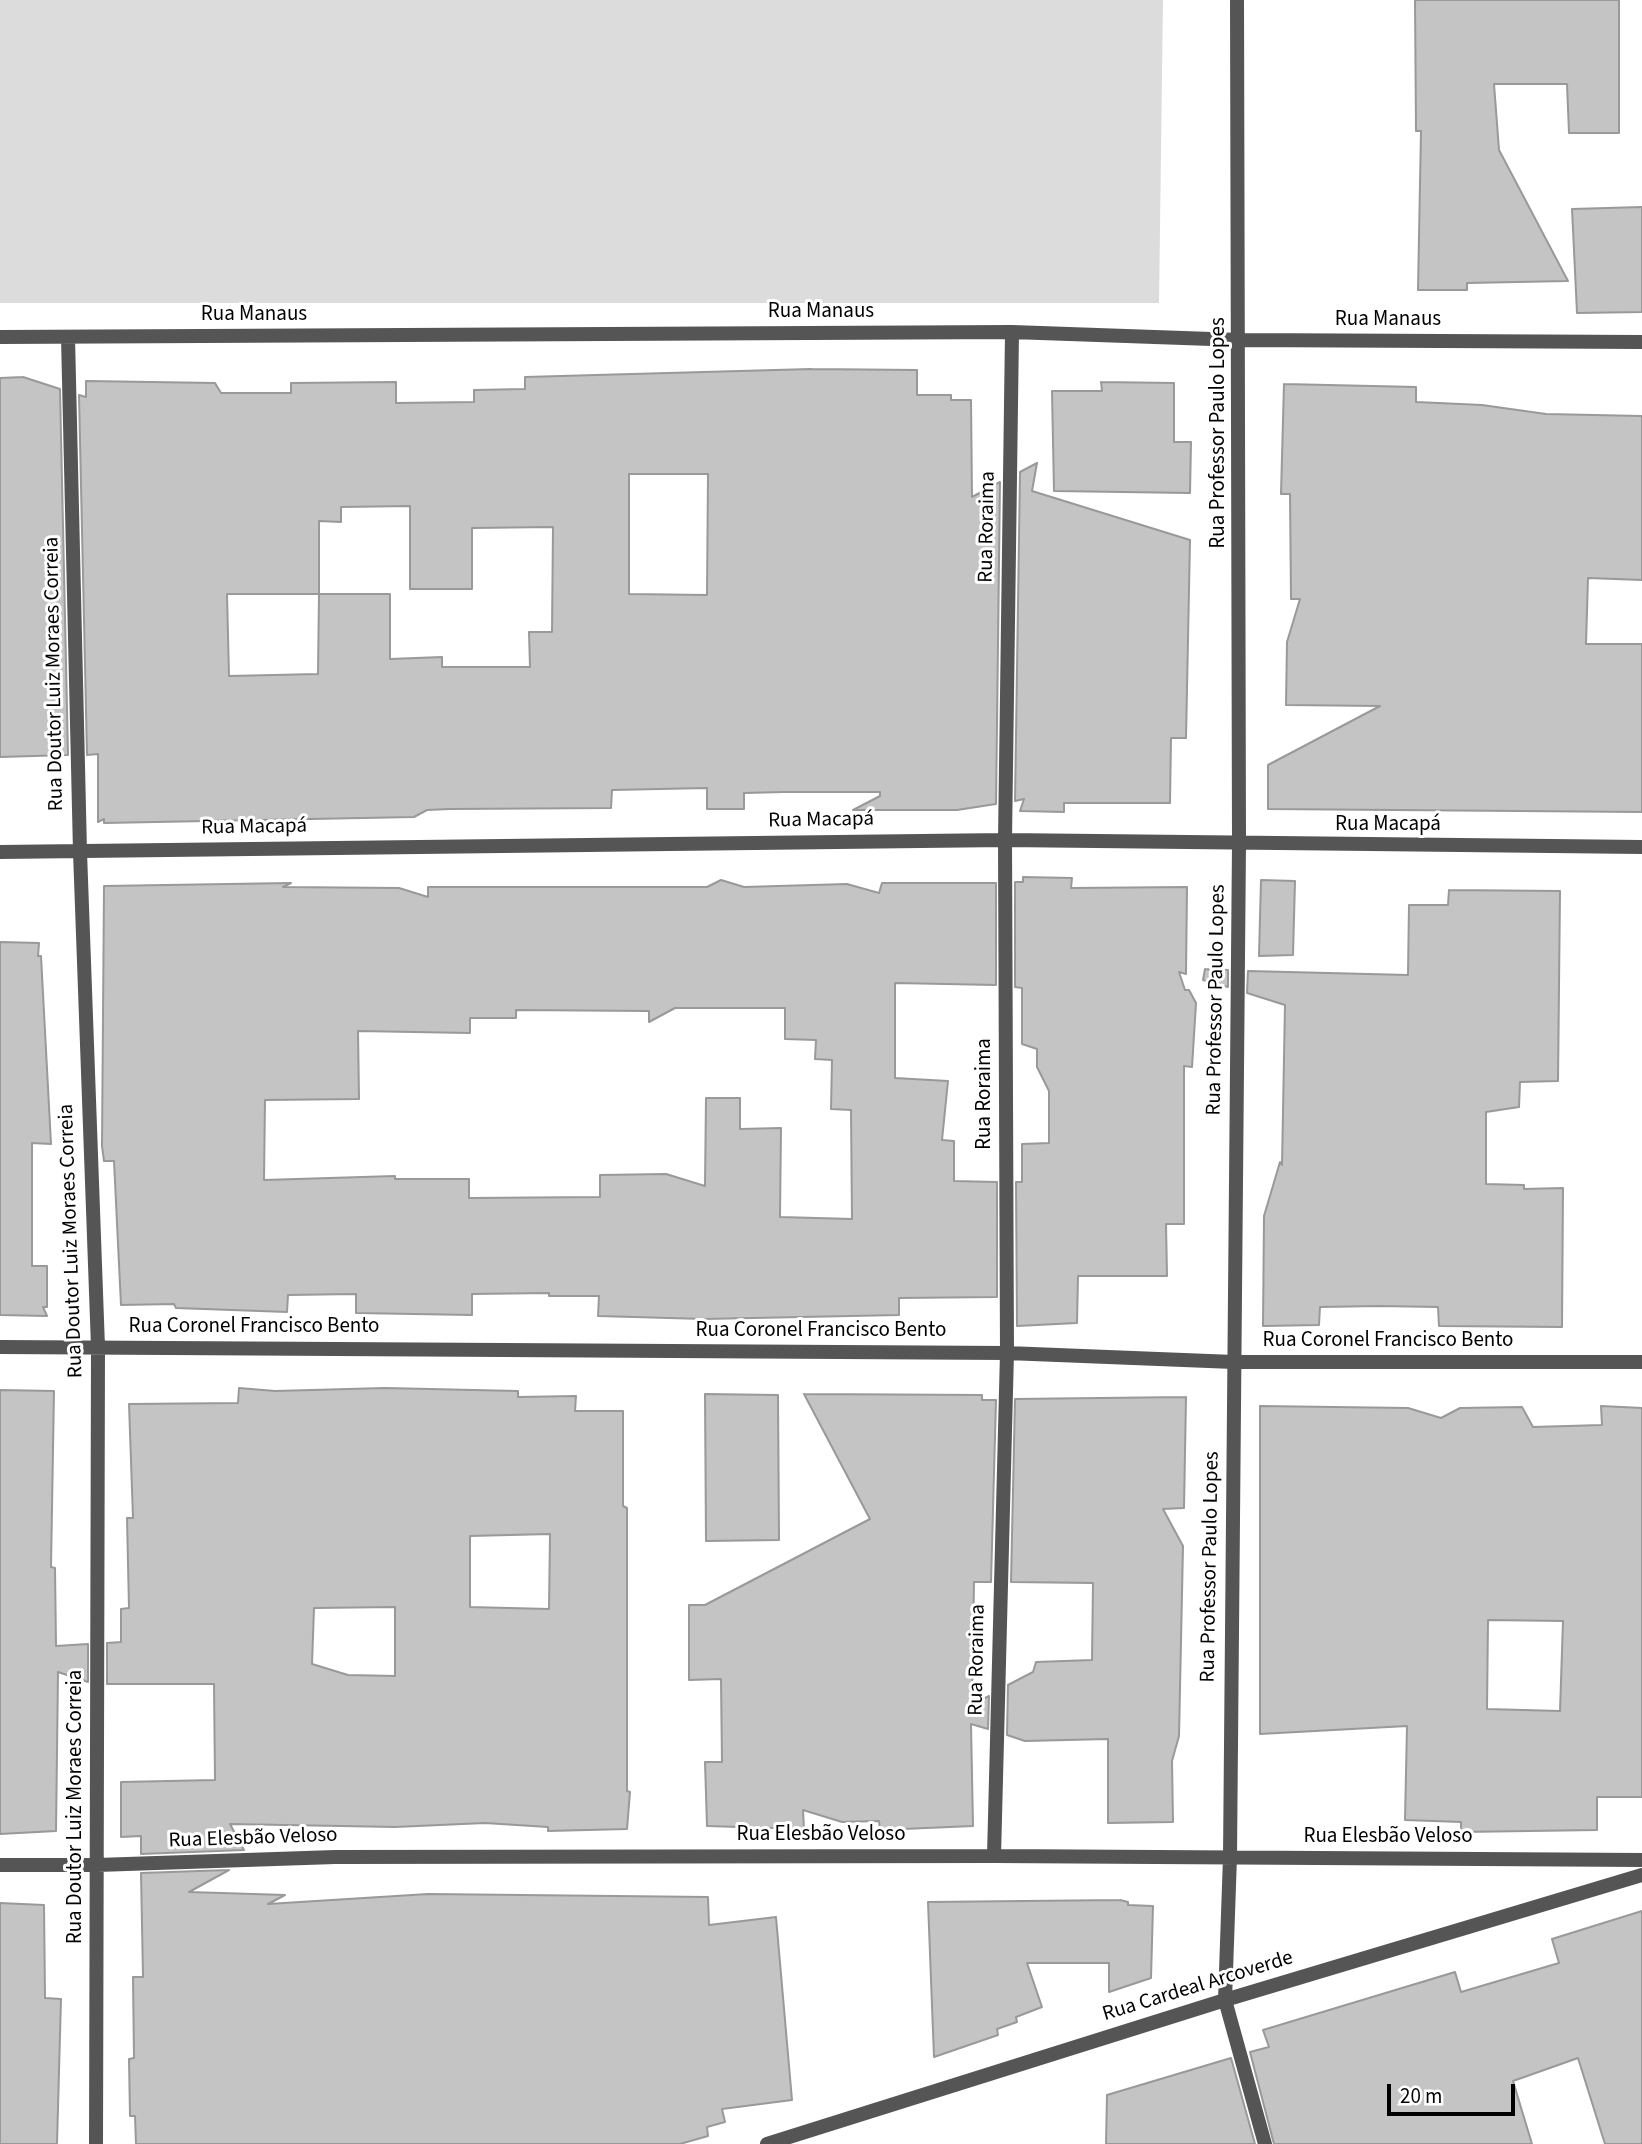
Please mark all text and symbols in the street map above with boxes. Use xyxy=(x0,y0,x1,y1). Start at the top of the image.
street label: Rua Manaus xyxy=(768,299,874,325)
street label: Rua Manaus xyxy=(201,302,307,328)
street label: Rua Manaus xyxy=(1335,307,1441,333)
street label: Rua Professor Paulo Lopes xyxy=(1206,317,1232,549)
street label: Rua Roraima xyxy=(974,471,1002,583)
street label: Rua Doutor Luiz Moraes Correia xyxy=(40,536,70,812)
street label: Rua Macapá xyxy=(768,807,874,835)
street label: Rua Macapá xyxy=(1335,812,1441,838)
street label: Rua Macapá xyxy=(201,814,307,842)
street label: Rua Professor Paulo Lopes xyxy=(1202,884,1232,1116)
street label: Rua Roraima xyxy=(972,1038,998,1150)
street label: Rua Doutor Luiz Moraes Correia xyxy=(55,1103,89,1379)
street label: Rua Coronel Francisco Bento xyxy=(129,1314,379,1340)
street label: Rua Coronel Francisco Bento xyxy=(696,1318,946,1344)
street label: Rua Coronel Francisco Bento xyxy=(1263,1328,1513,1354)
street label: Rua Professor Paulo Lopes xyxy=(1196,1451,1226,1683)
street label: Rua Roraima xyxy=(964,1604,992,1716)
street label: Rua Doutor Luiz Moraes Correia xyxy=(63,1670,89,1944)
street label: Rua Elesbão Veloso xyxy=(736,1822,906,1848)
street label: Rua Elesbão Veloso xyxy=(168,1823,338,1855)
street label: Rua Elesbão Veloso xyxy=(1303,1824,1473,1850)
street label: Rua Cardeal Arcoverde xyxy=(1100,1946,1296,2028)
scale bar xyxy=(1390,2070,1518,2114)
text: 20 m xyxy=(1400,2081,1442,2111)

